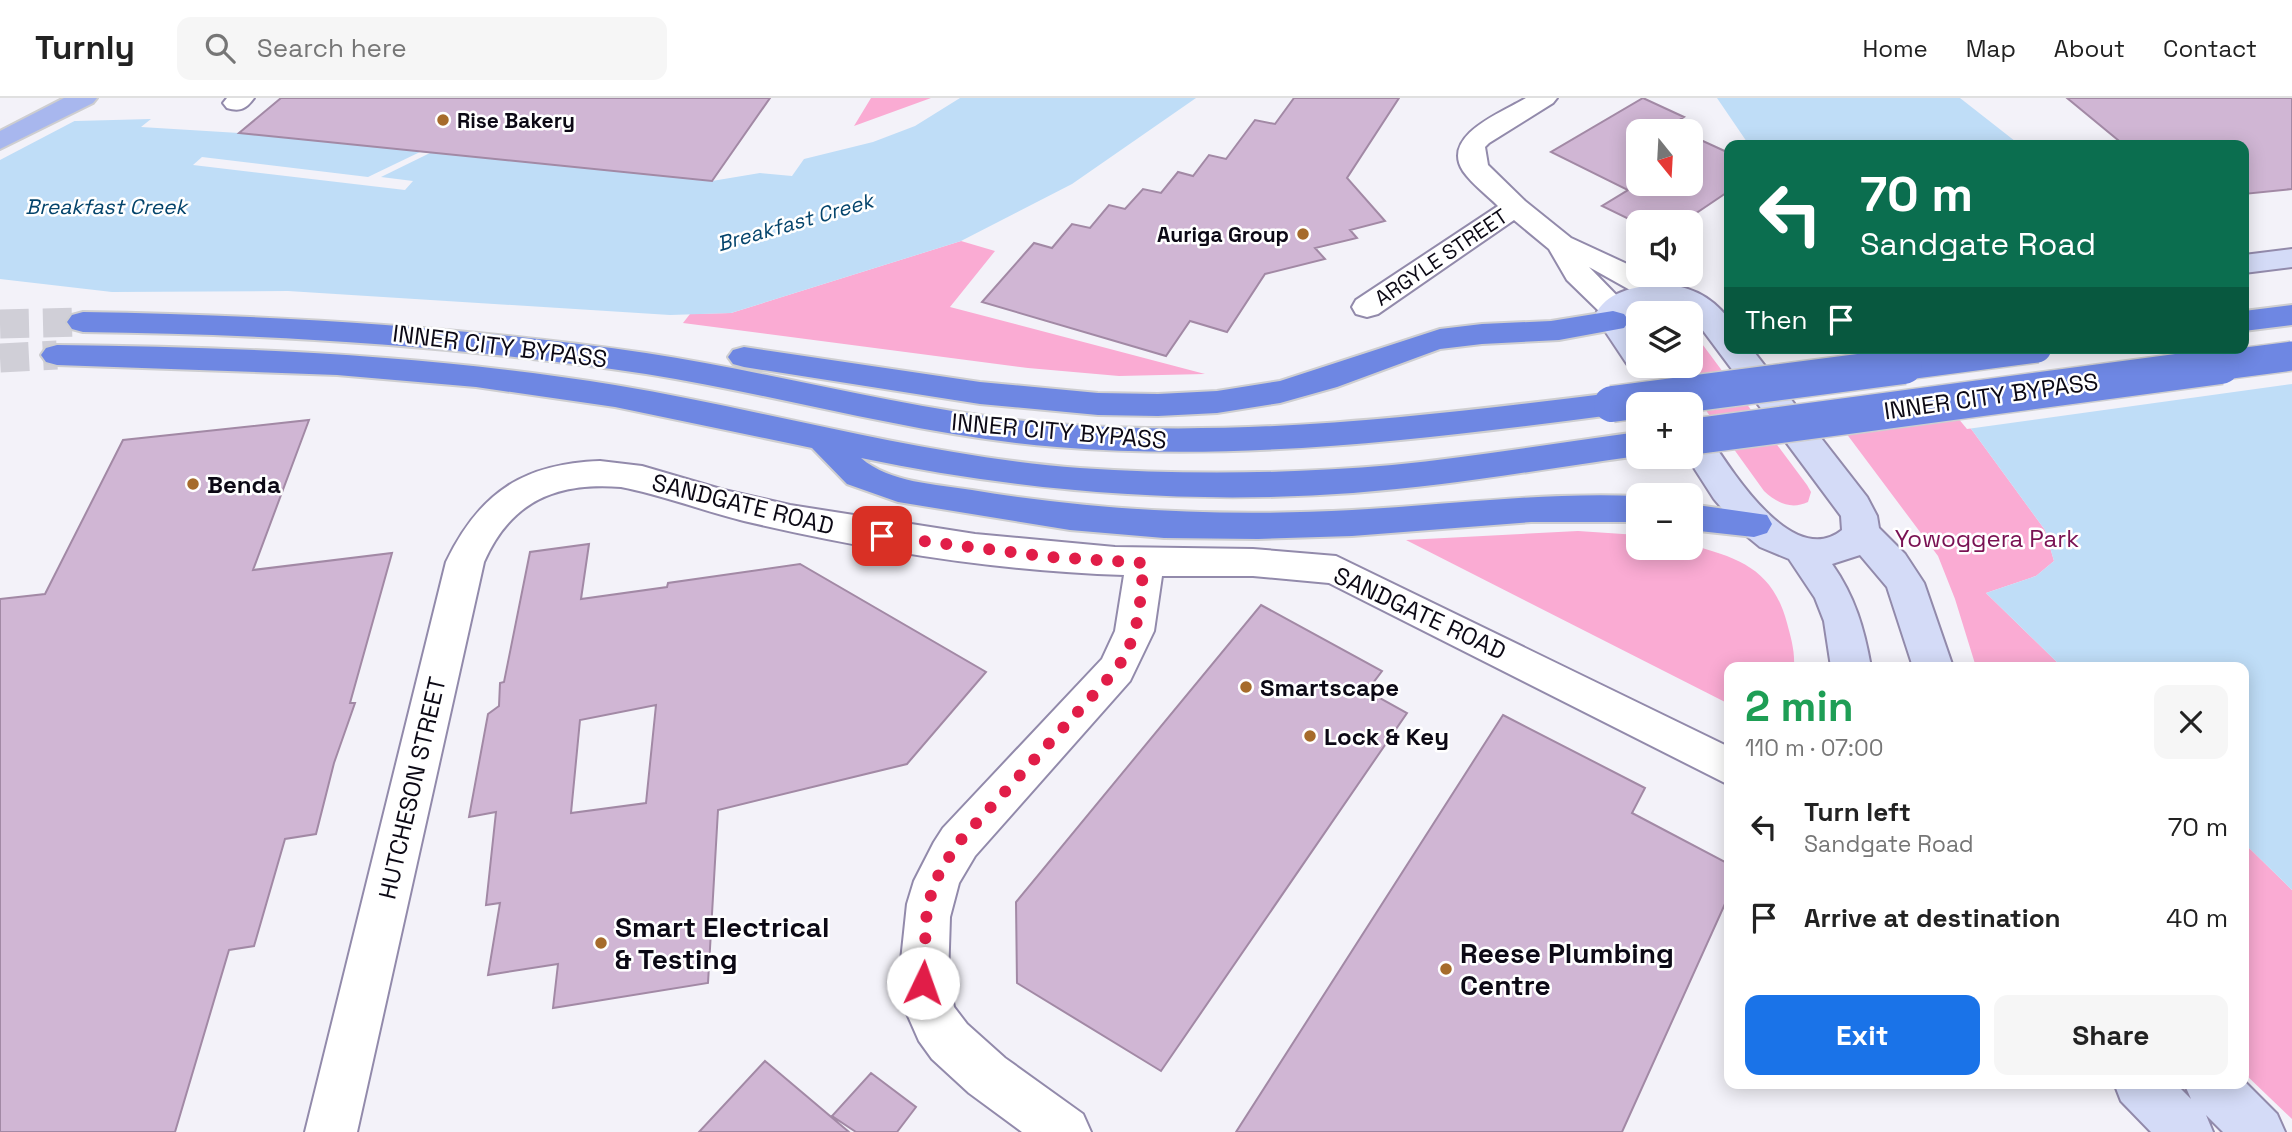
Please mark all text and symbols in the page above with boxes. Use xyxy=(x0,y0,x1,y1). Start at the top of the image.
search box xyxy=(177,17,667,80)
text: Turnly xyxy=(35,27,135,69)
icon: search xyxy=(201,29,239,67)
text: Search here xyxy=(257,31,407,65)
text: Home xyxy=(1862,33,1928,64)
text: Map xyxy=(1966,33,2016,64)
text: About xyxy=(2054,33,2125,64)
text: Contact xyxy=(2163,33,2257,64)
place label: Rise Bakery xyxy=(457,107,575,134)
marker: Rise Bakery xyxy=(435,112,451,128)
north arrow xyxy=(1626,119,1703,196)
map controls xyxy=(1626,119,1703,560)
text: 70 m xyxy=(1860,163,1973,225)
icon: left xyxy=(1745,168,1836,259)
water label: Breakfast Creek xyxy=(714,186,879,257)
water label: Breakfast Creek xyxy=(25,193,189,220)
street label: ARGYLE STREET xyxy=(1369,202,1513,312)
button: sound xyxy=(1626,210,1703,287)
place label: Auriga Group xyxy=(1157,221,1289,248)
text: Sandgate Road xyxy=(1860,224,2096,264)
marker: Auriga Group xyxy=(1295,226,1311,242)
button: layers xyxy=(1626,301,1703,378)
icon: arrive xyxy=(1822,301,1860,339)
text: Then xyxy=(1745,303,1808,337)
street label: INNER CITY BYPASS xyxy=(391,317,609,375)
street label: INNER CITY BYPASS xyxy=(1882,366,2100,426)
button: + xyxy=(1626,392,1703,469)
street label: INNER CITY BYPASS xyxy=(950,406,1168,456)
street label: SANDGATE ROAD xyxy=(649,466,837,542)
place label: Benda xyxy=(207,469,281,500)
marker: Benda xyxy=(185,476,201,492)
button: − xyxy=(1626,483,1703,560)
pin xyxy=(852,506,912,566)
icon: arrive xyxy=(863,517,901,555)
park label: Yowoggera Park xyxy=(1895,523,2079,554)
street label: SANDGATE ROAD xyxy=(1329,560,1511,666)
place label: Smartscape xyxy=(1260,672,1399,703)
street label: HUTCHESON STREET xyxy=(371,674,453,902)
marker: Smartscape xyxy=(1238,679,1254,695)
text: 2 min xyxy=(1745,680,1854,733)
button: close xyxy=(2154,685,2228,759)
place label: Lock & Key xyxy=(1324,721,1449,752)
marker: Lock & Key xyxy=(1302,728,1318,744)
text: 110 m · 07:00 xyxy=(1745,733,1883,763)
text: Turn left xyxy=(1804,795,1911,829)
icon: left xyxy=(1745,808,1783,846)
text: 70 m xyxy=(2168,810,2228,844)
text: Sandgate Road xyxy=(1804,829,1974,859)
icon: arrive xyxy=(1745,899,1783,937)
text: Arrive at destination xyxy=(1804,901,2061,935)
text: 40 m xyxy=(2166,901,2228,935)
place label: Smart Electrical & Testing xyxy=(615,909,829,977)
marker: Smart Electrical & Testing xyxy=(593,935,609,951)
place label: Reese Plumbing Centre xyxy=(1460,935,1674,1003)
position arrow xyxy=(886,946,960,1020)
marker: Reese Plumbing Centre xyxy=(1438,961,1454,977)
button: Exit xyxy=(1745,995,1980,1075)
button: Share xyxy=(1994,995,2228,1075)

